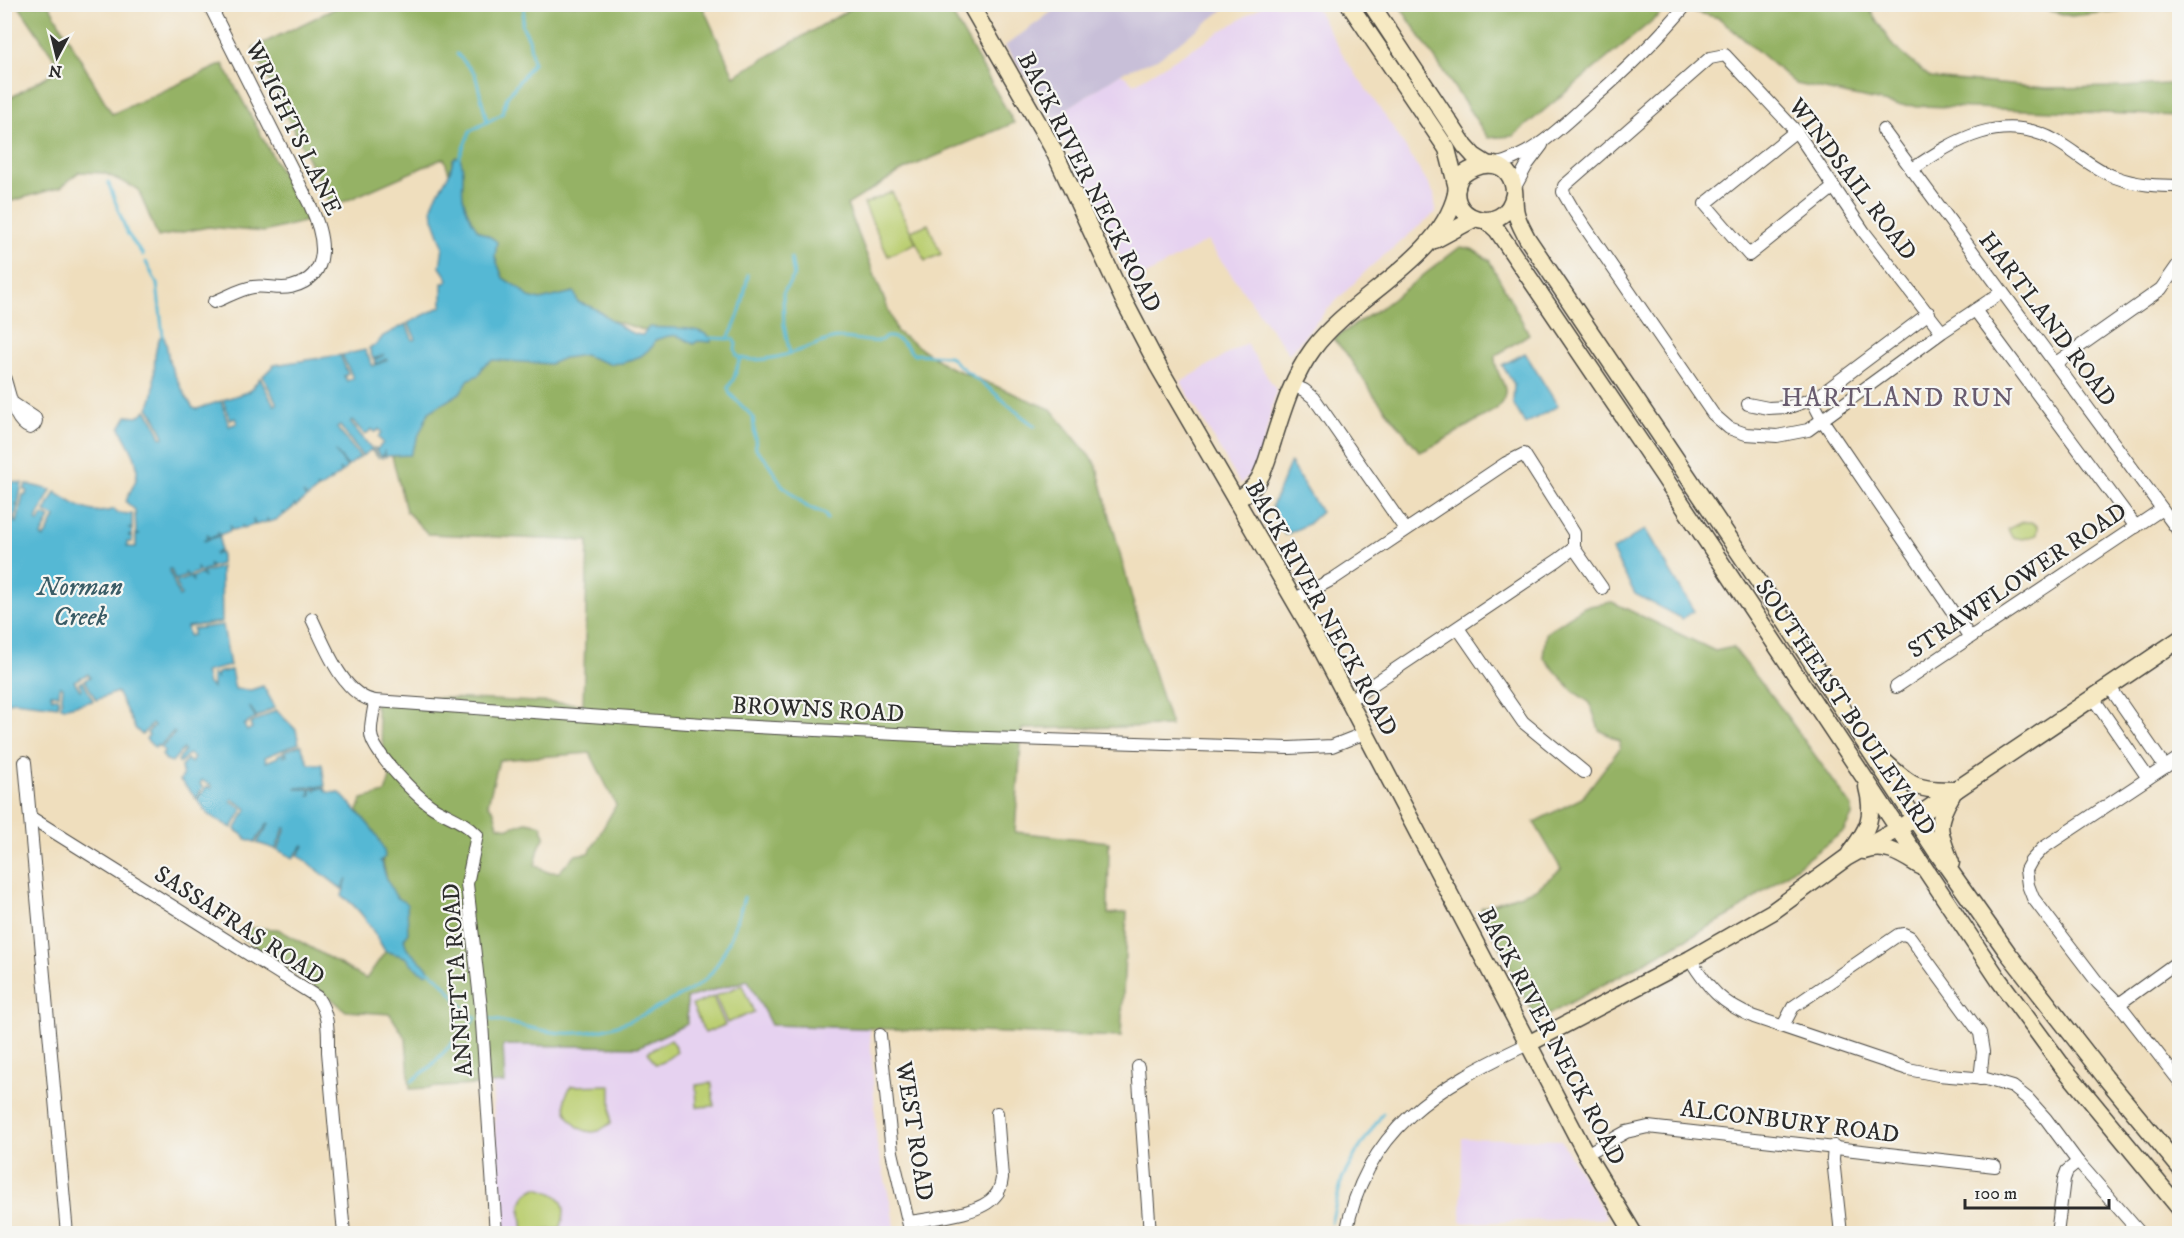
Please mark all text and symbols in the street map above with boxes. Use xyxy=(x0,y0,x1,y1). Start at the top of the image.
north arrow xyxy=(27,27,87,87)
street label: WRIGHTS LANE xyxy=(238,36,348,220)
street label: BACK RIVER NECK ROAD xyxy=(1010,47,1168,317)
text: N xyxy=(48,60,63,82)
street label: WINDSAIL ROAD xyxy=(1781,92,1923,267)
street label: HARTLAND ROAD xyxy=(1972,226,2123,413)
district label: HARTLAND RUN xyxy=(1781,382,2015,415)
street label: BACK RIVER NECK ROAD xyxy=(1238,475,1404,742)
street label: STRAWFLOWER ROAD xyxy=(1902,496,2133,665)
water label: Norman Creek xyxy=(35,571,123,634)
street label: SOUTHEAST BOULEVARD xyxy=(1748,574,1942,841)
street label: BROWNS ROAD xyxy=(731,691,905,729)
street label: SASSAFRAS ROAD xyxy=(148,859,331,992)
street label: ANNETTA ROAD xyxy=(436,882,480,1078)
street label: BACK RIVER NECK ROAD xyxy=(1470,902,1632,1171)
street label: WEST ROAD xyxy=(888,1058,940,1203)
street label: ALCONBURY ROAD xyxy=(1679,1094,1901,1150)
scale bar xyxy=(1965,1172,2109,1210)
text: 100 m xyxy=(1974,1183,2017,1205)

